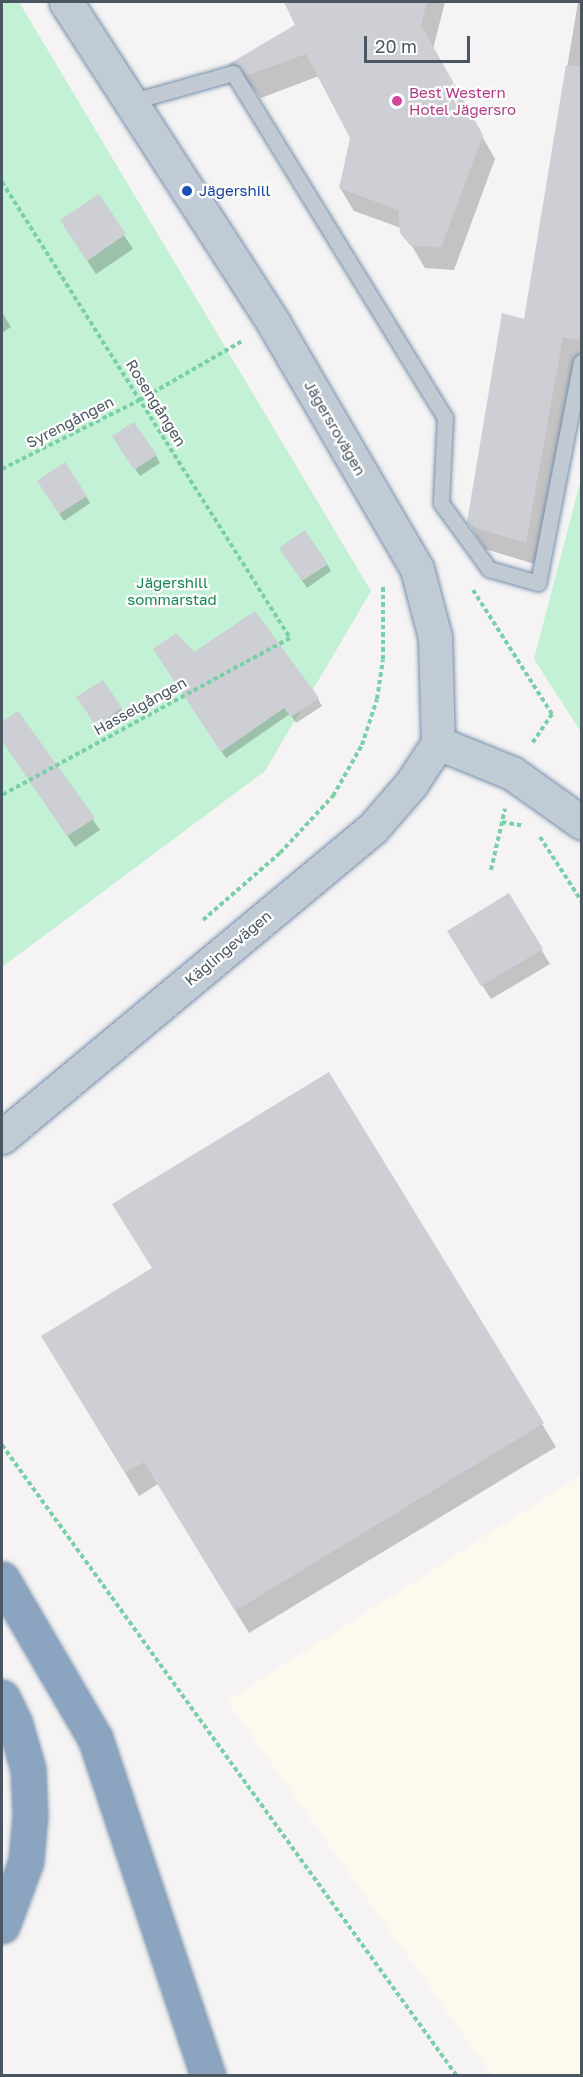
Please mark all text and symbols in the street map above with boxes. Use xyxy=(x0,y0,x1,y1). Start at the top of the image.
scale bar xyxy=(367,24,474,62)
text: 20 m xyxy=(375,35,417,57)
place label: Best Western Hotel Jägersro xyxy=(409,83,516,118)
marker: Best Western Hotel Jägersro xyxy=(390,94,404,108)
place label: Jägershill xyxy=(199,182,270,200)
marker: Jägershill xyxy=(180,184,194,198)
street label: Rosengången xyxy=(122,356,190,450)
street label: Jägersrovägen xyxy=(301,377,369,479)
street label: Syrengången xyxy=(23,392,117,452)
park label: Jägershill sommarstad xyxy=(127,573,217,608)
street label: Hasselgången xyxy=(91,673,189,739)
street label: Käglingevägen xyxy=(181,907,275,989)

